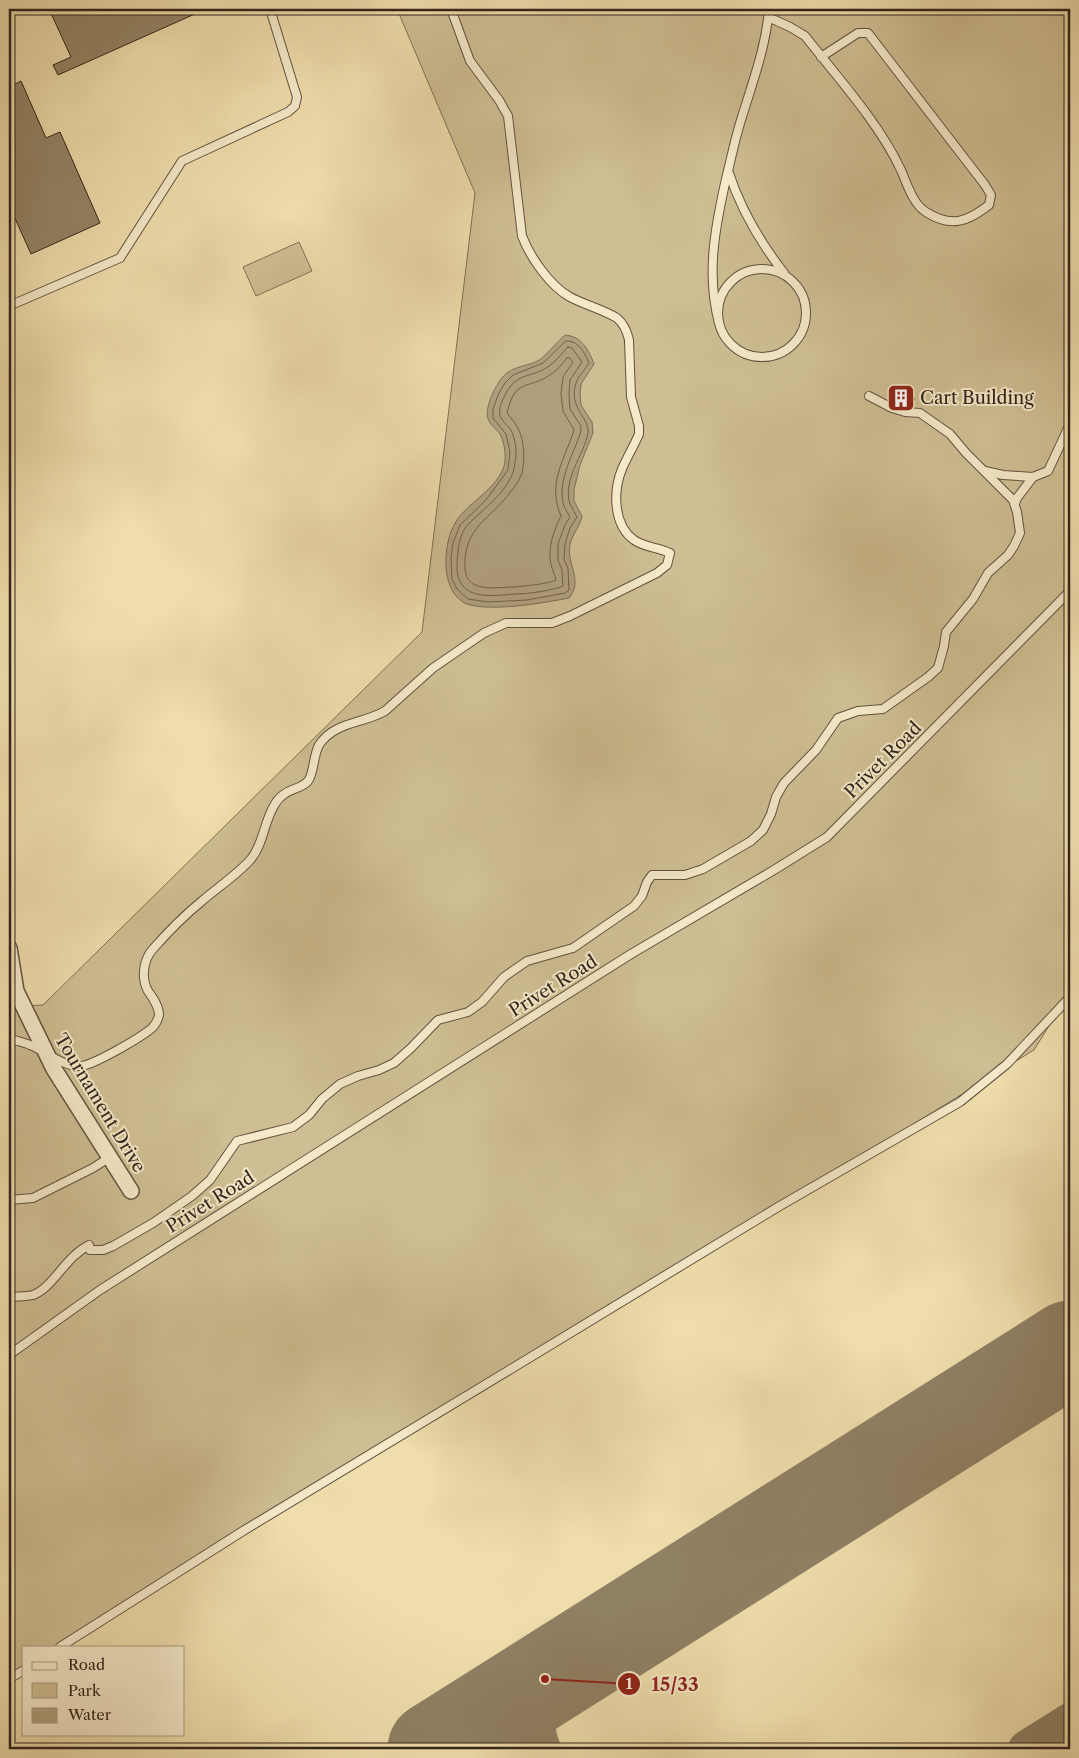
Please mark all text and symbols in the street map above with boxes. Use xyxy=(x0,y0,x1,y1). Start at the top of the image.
building icon: Cart Building xyxy=(886,383,916,413)
place label: Cart Building xyxy=(920,387,1034,409)
street label: Privet Road xyxy=(840,717,926,803)
street label: Privet Road xyxy=(505,950,601,1022)
street label: Tournament Drive xyxy=(50,1030,150,1176)
street label: Privet Road xyxy=(162,1166,258,1238)
legend xyxy=(22,1646,185,1736)
text: Road xyxy=(68,1655,105,1674)
callout: 15/33 xyxy=(616,1667,709,1701)
text: 15/33 xyxy=(651,1673,699,1696)
text: 1 xyxy=(626,1674,633,1693)
text: Park xyxy=(68,1681,102,1700)
text: Water xyxy=(67,1705,112,1724)

